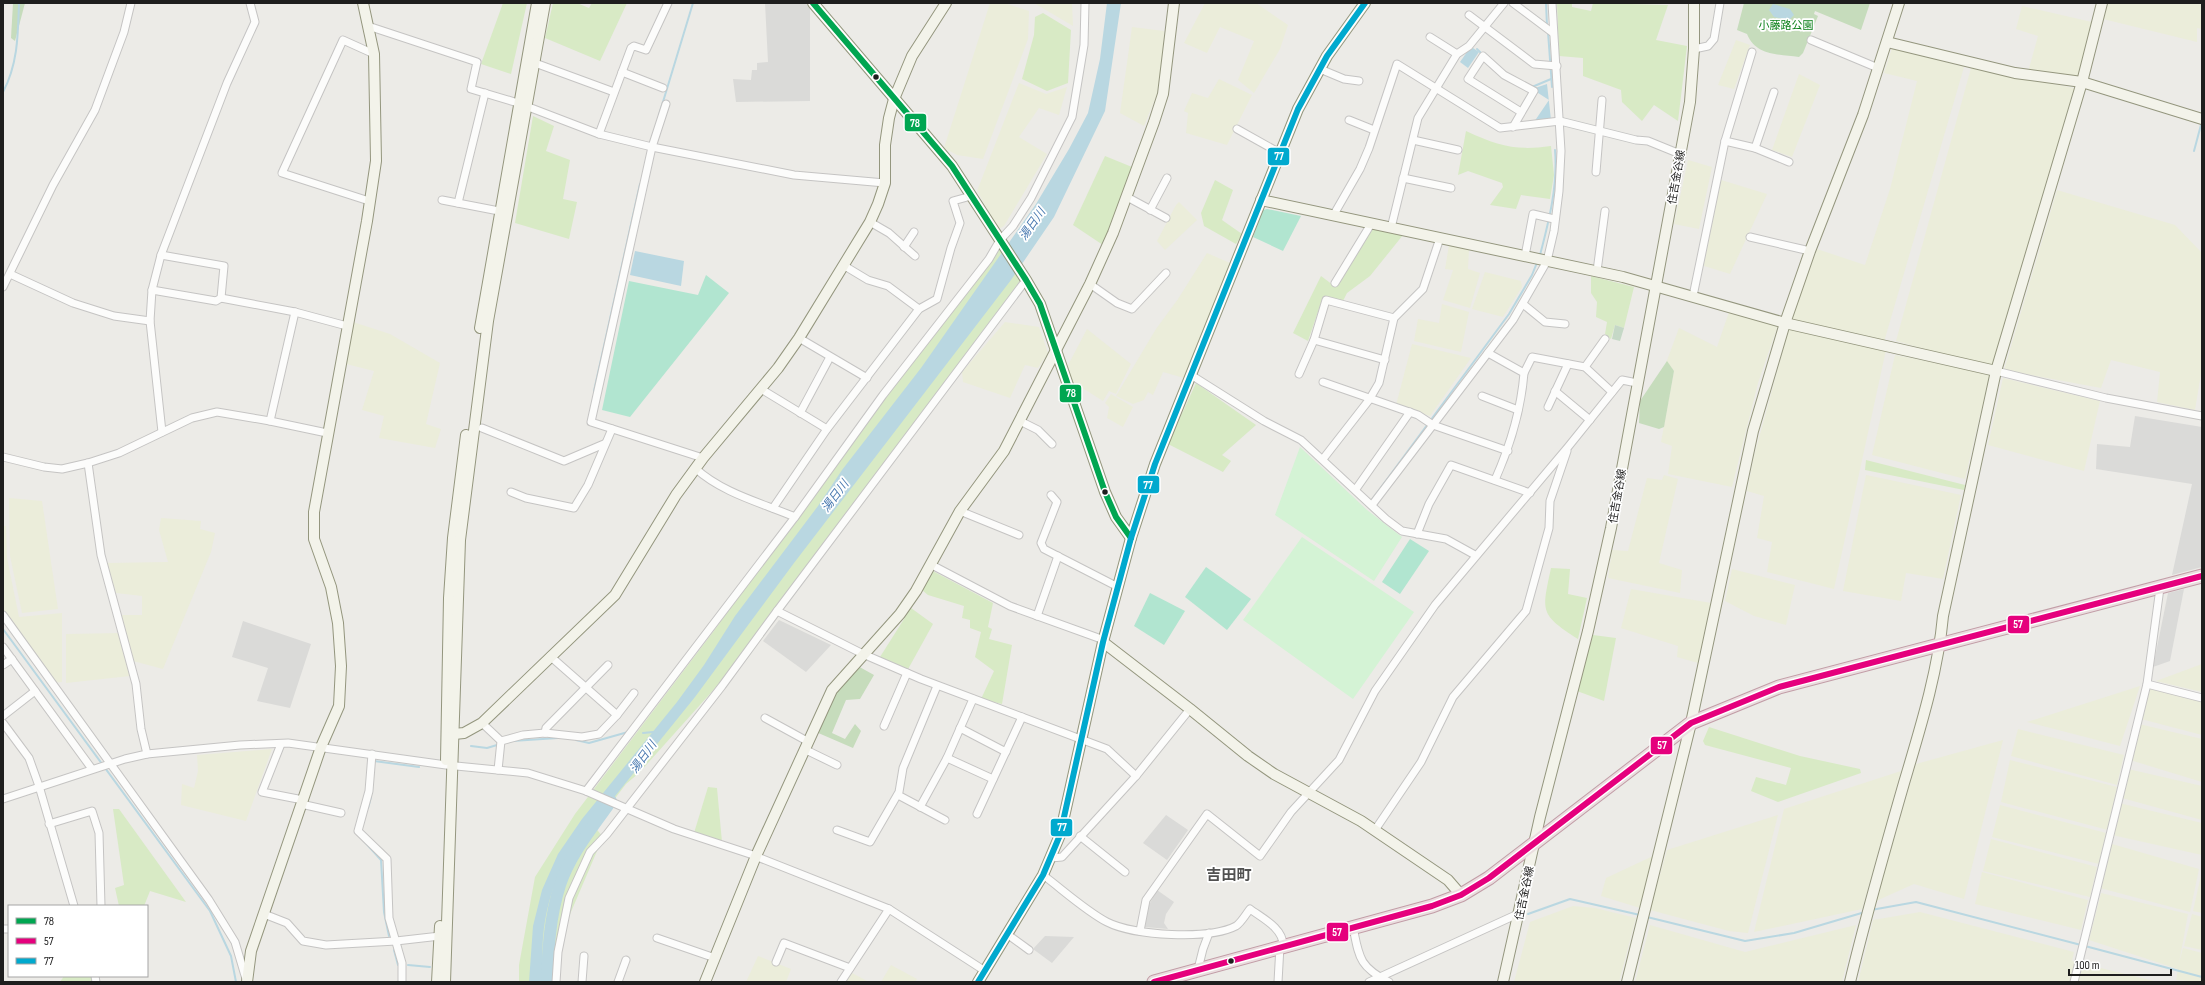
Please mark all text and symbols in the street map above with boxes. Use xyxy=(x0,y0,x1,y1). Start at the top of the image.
park label: 小藤路公園 xyxy=(1759,19,1814,32)
unlabelled marker xyxy=(871,72,881,82)
line badge: 78 xyxy=(904,113,927,132)
text: 78 xyxy=(910,117,920,130)
line badge: 77 xyxy=(1267,147,1290,166)
street label: 住吉金谷線 xyxy=(1665,149,1688,205)
text: 77 xyxy=(1274,150,1284,163)
water label: 湯日川 xyxy=(1016,204,1050,243)
line badge: 78 xyxy=(1059,384,1082,403)
text: 78 xyxy=(1066,387,1076,400)
street label: 住吉金谷線 xyxy=(1606,468,1629,524)
line badge: 77 xyxy=(1137,475,1160,494)
water label: 湯日川 xyxy=(819,476,853,515)
text: 77 xyxy=(1143,479,1153,492)
unlabelled marker xyxy=(1100,487,1110,497)
line badge: 57 xyxy=(2007,615,2030,634)
text: 57 xyxy=(2013,618,2023,631)
line badge: 57 xyxy=(1650,736,1673,755)
water label: 湯日川 xyxy=(627,737,661,776)
text: 57 xyxy=(1657,739,1667,752)
line badge: 77 xyxy=(1050,818,1073,837)
text: 77 xyxy=(1057,821,1067,834)
street label: 住吉金谷線 xyxy=(1512,865,1537,921)
district label: 吉田町 xyxy=(1206,866,1252,885)
legend xyxy=(8,905,148,977)
text: 78 xyxy=(44,914,54,929)
line badge: 57 xyxy=(1326,922,1349,942)
text: 57 xyxy=(1332,926,1342,939)
text: 57 xyxy=(44,934,54,949)
scale bar xyxy=(2069,951,2171,977)
text: 77 xyxy=(44,954,54,969)
unlabelled marker xyxy=(1226,956,1236,966)
text: 100 m xyxy=(2075,958,2100,973)

